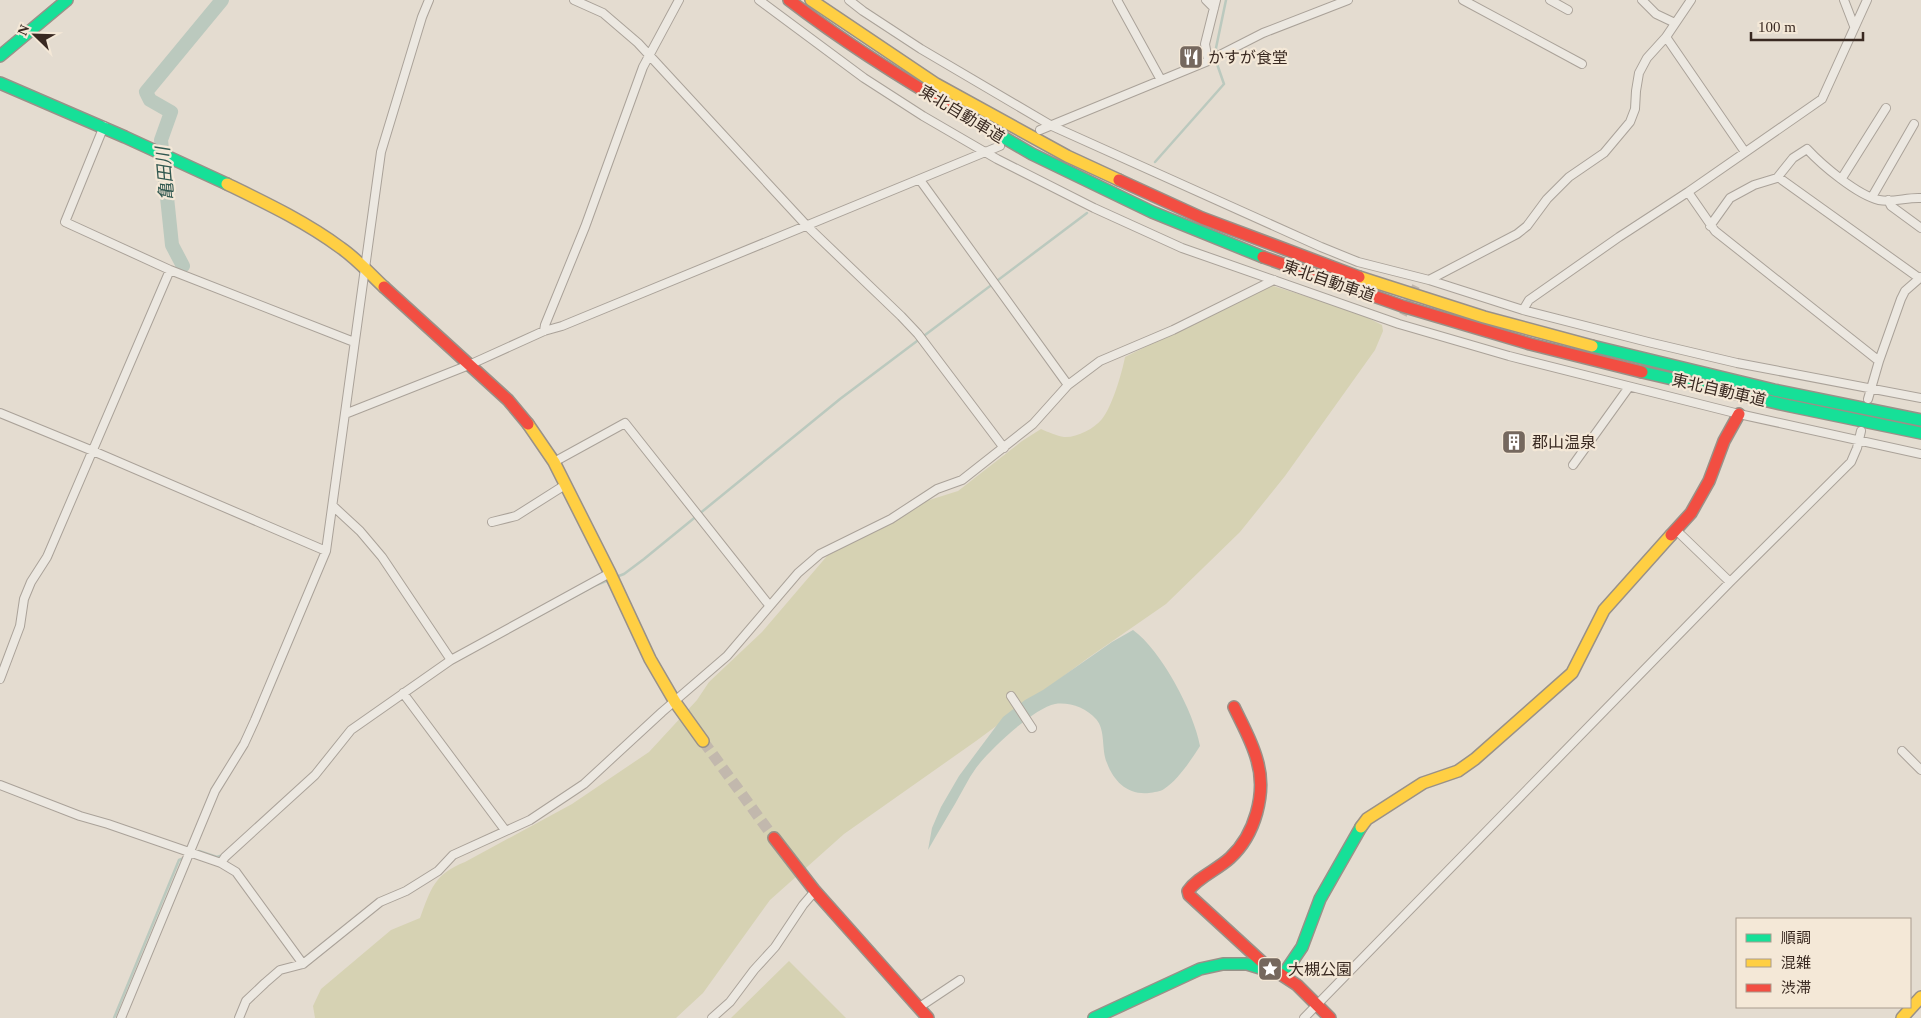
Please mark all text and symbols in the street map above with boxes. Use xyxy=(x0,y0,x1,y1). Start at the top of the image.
north arrow xyxy=(10,10,60,60)
scale bar xyxy=(1751,10,1864,42)
text: 100 m xyxy=(1758,19,1796,35)
text: N xyxy=(15,23,32,38)
restaurant icon: かすが食堂 xyxy=(1178,44,1204,70)
place label: かすが食堂 xyxy=(1208,49,1288,66)
street label: 東北自動車道 xyxy=(916,82,1008,146)
water label: 亀田川 xyxy=(153,144,177,202)
street label: 東北自動車道 xyxy=(1281,257,1377,305)
street label: 東北自動車道 xyxy=(1670,371,1768,409)
building icon: 郡山温泉 xyxy=(1501,429,1527,455)
place label: 郡山温泉 xyxy=(1532,434,1596,451)
legend xyxy=(1736,918,1911,1008)
text: 順調 xyxy=(1781,930,1811,946)
text: 混雑 xyxy=(1781,955,1811,971)
place icon: 大槻公園 xyxy=(1257,956,1283,982)
place label: 大槻公園 xyxy=(1288,961,1352,978)
text: 渋滞 xyxy=(1781,980,1811,996)

